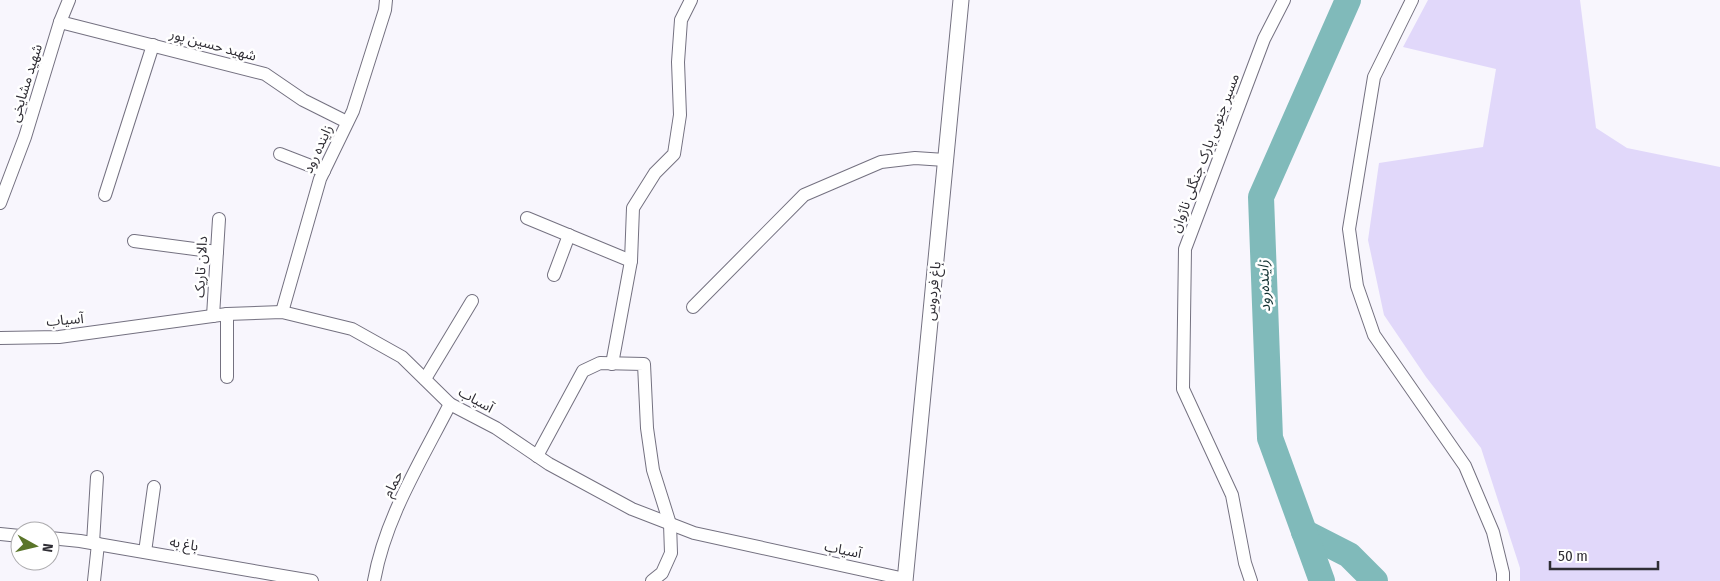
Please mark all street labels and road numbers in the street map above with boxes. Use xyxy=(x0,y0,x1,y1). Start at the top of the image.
street label: شهید حسین پور xyxy=(167,25,258,66)
street label: شهید مشایخی xyxy=(6,42,46,124)
street label: مسیر جنوبی پارک جنگلی ناژوان xyxy=(1167,71,1244,235)
street label: زاینده رود xyxy=(299,122,337,176)
street label: دالان تاریک xyxy=(191,235,211,298)
street label: باغ فردوس xyxy=(921,260,947,322)
street label: آسیاب xyxy=(46,310,85,330)
street label: آسیاب xyxy=(455,383,497,417)
street label: حمام xyxy=(379,468,409,501)
street label: باغ به xyxy=(168,533,200,557)
street label: آسیاب xyxy=(823,538,864,562)

